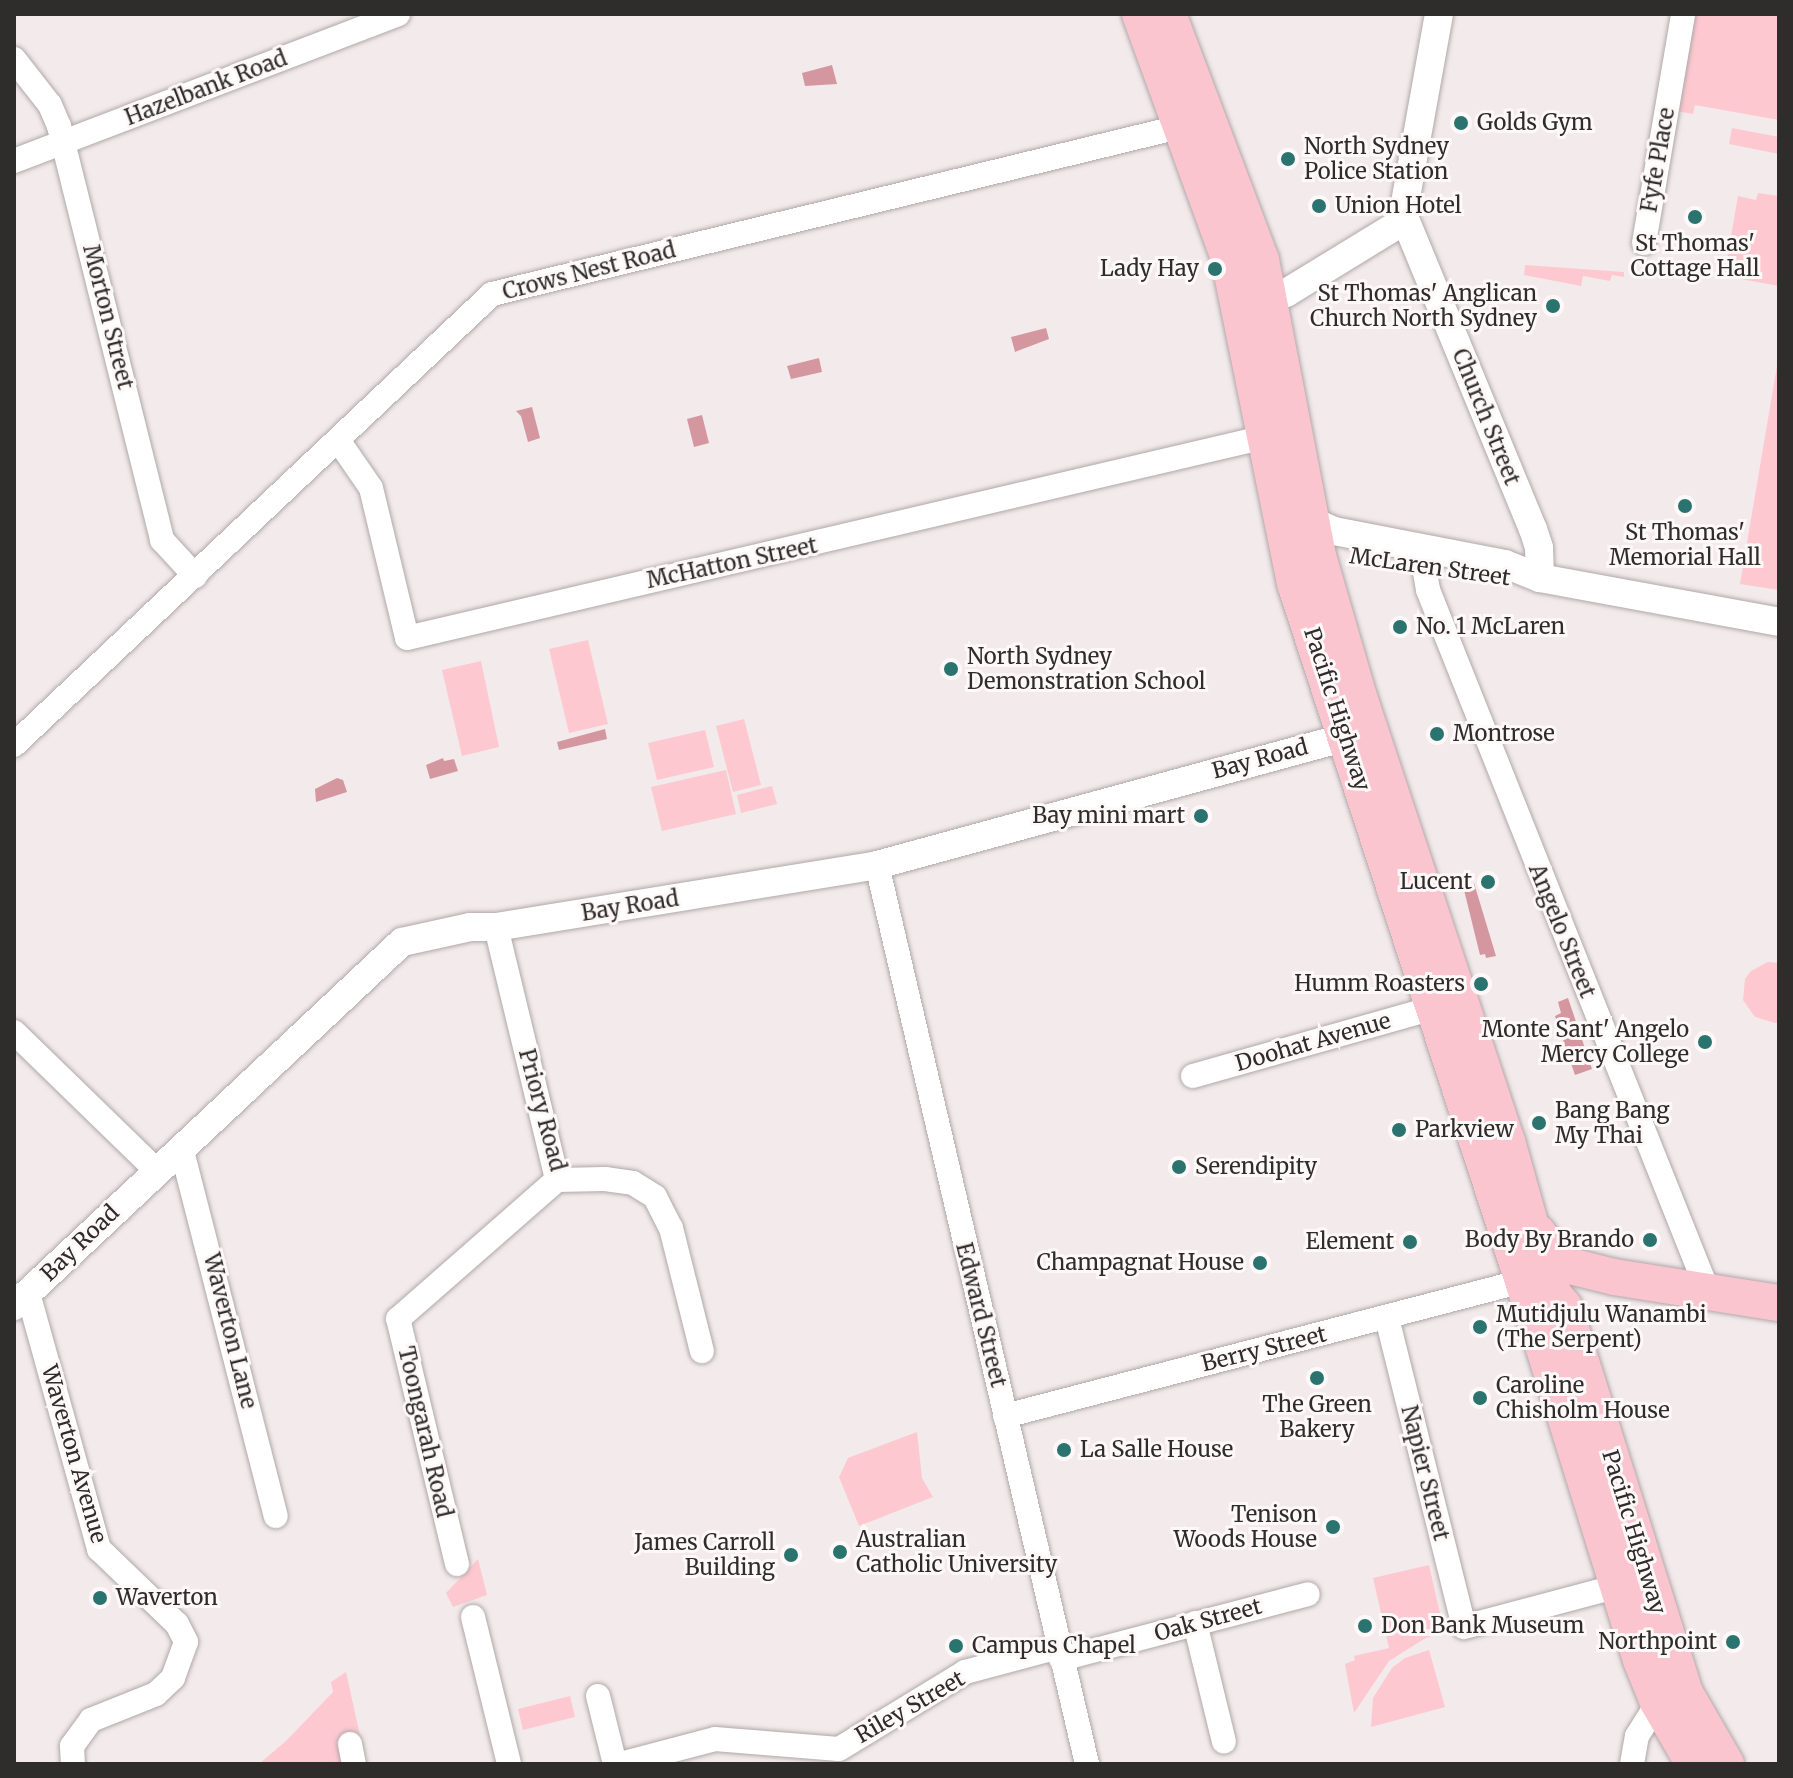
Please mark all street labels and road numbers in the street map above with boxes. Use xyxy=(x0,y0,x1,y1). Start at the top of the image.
street label: Hazelbank Road xyxy=(121,45,291,131)
street label: Fyfe Place xyxy=(1636,106,1680,214)
street label: Crows Nest Road xyxy=(500,237,678,305)
street label: Morton Street xyxy=(77,242,139,392)
street label: Church Street xyxy=(1447,345,1525,489)
street label: McHatton Street xyxy=(644,532,820,594)
street label: McLaren Street xyxy=(1348,543,1512,591)
street label: Pacific Highway xyxy=(1298,624,1376,794)
street label: Bay Road xyxy=(1209,734,1311,784)
street label: Angelo Street xyxy=(1523,860,1601,1002)
street label: Bay Road xyxy=(579,885,681,927)
street label: Doohat Avenue xyxy=(1232,1007,1394,1077)
street label: Priory Road xyxy=(513,1046,571,1174)
street label: Bay Road xyxy=(36,1199,124,1287)
street label: Edward Street xyxy=(950,1240,1012,1390)
street label: Waverton Lane xyxy=(198,1251,262,1411)
street label: Berry Street xyxy=(1199,1321,1329,1377)
street label: Toongarah Road xyxy=(392,1344,458,1520)
street label: Waverton Avenue xyxy=(36,1362,112,1546)
street label: Napier Street xyxy=(1395,1403,1455,1543)
street label: Pacific Highway xyxy=(1597,1447,1671,1617)
street label: Oak Street xyxy=(1152,1593,1264,1647)
street label: Riley Street xyxy=(851,1665,969,1749)

